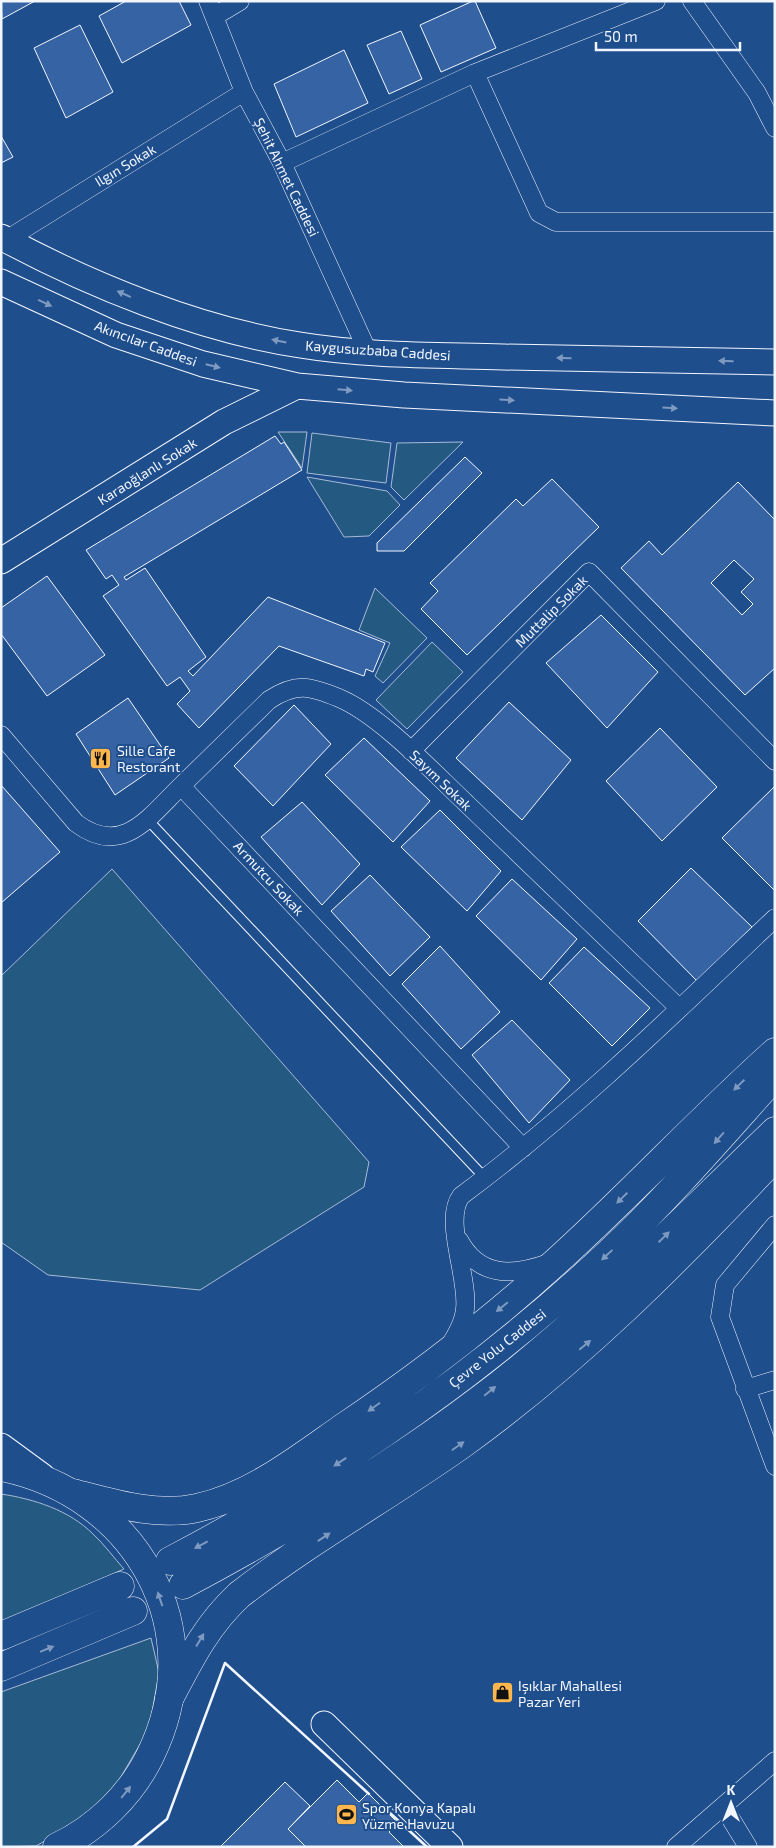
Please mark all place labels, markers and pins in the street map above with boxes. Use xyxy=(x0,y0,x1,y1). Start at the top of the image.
place label: Sille Cafe Restorant xyxy=(117,742,180,775)
restaurant icon: Sille Cafe Restorant xyxy=(89,746,113,770)
place label: Işıklar Mahallesi Pazar Yeri xyxy=(518,1677,622,1710)
shop icon: Işıklar Mahallesi Pazar Yeri xyxy=(490,1681,514,1705)
place label: Spor Konya Kapalı Yüzme Havuzu xyxy=(362,1799,476,1832)
sports icon: Spor Konya Kapalı Yüzme Havuzu xyxy=(334,1803,358,1827)

